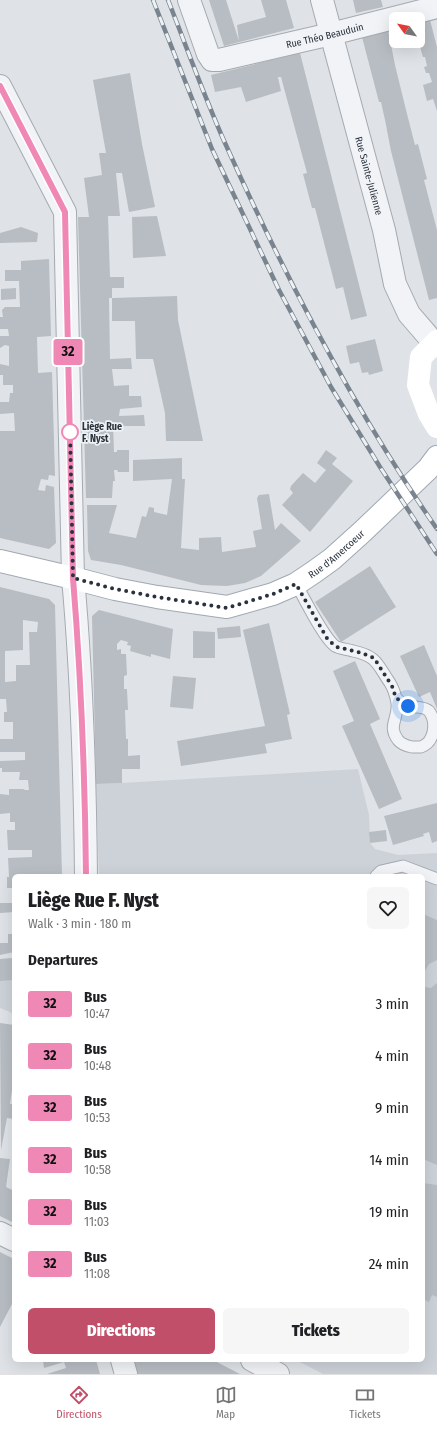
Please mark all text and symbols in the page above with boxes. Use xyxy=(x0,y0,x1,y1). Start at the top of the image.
north arrow xyxy=(389,12,425,48)
map controls xyxy=(389,12,425,48)
street label: Rue Théo Beauduin xyxy=(285,21,365,51)
street label: Rue Sainte-Julienne xyxy=(352,135,385,217)
line badge: 32 xyxy=(50,339,86,365)
text: 32 xyxy=(62,343,75,360)
place label: Liège Rue F. Nyst xyxy=(82,420,122,445)
marker: Liège Rue F. Nyst xyxy=(61,423,79,441)
street label: Rue d'Amercoeur xyxy=(306,527,368,581)
your location xyxy=(398,696,418,716)
button: heart xyxy=(367,887,409,929)
text: Liège Rue F. Nyst xyxy=(28,889,159,912)
text: Walk · 3 min · 180 m xyxy=(28,916,131,931)
text: Departures xyxy=(28,951,98,969)
text: Bus xyxy=(84,988,107,1006)
text: 32 xyxy=(44,995,57,1012)
text: 3 min xyxy=(375,995,409,1013)
text: 10:47 xyxy=(84,1006,110,1021)
text: Bus xyxy=(84,1040,107,1058)
text: 32 xyxy=(44,1047,57,1064)
text: 4 min xyxy=(375,1047,409,1065)
text: 10:48 xyxy=(84,1058,111,1073)
text: Bus xyxy=(84,1092,107,1110)
text: 32 xyxy=(44,1099,57,1116)
text: 9 min xyxy=(375,1099,409,1117)
text: 10:53 xyxy=(84,1110,110,1125)
text: Bus xyxy=(84,1144,107,1162)
text: 32 xyxy=(44,1151,57,1168)
text: 14 min xyxy=(369,1151,409,1169)
text: 10:58 xyxy=(84,1162,111,1177)
text: Bus xyxy=(84,1196,107,1214)
text: 32 xyxy=(44,1203,57,1220)
text: 19 min xyxy=(369,1203,409,1221)
text: 11:03 xyxy=(84,1214,109,1229)
text: Bus xyxy=(84,1248,107,1266)
text: 32 xyxy=(44,1255,57,1272)
text: 24 min xyxy=(369,1255,409,1273)
text: 11:08 xyxy=(84,1266,110,1281)
button: Directions xyxy=(28,1308,215,1354)
button: Tickets xyxy=(223,1308,409,1354)
tab: Directions xyxy=(56,1384,102,1421)
tab: Map xyxy=(215,1384,237,1421)
tab: Tickets xyxy=(349,1384,381,1421)

